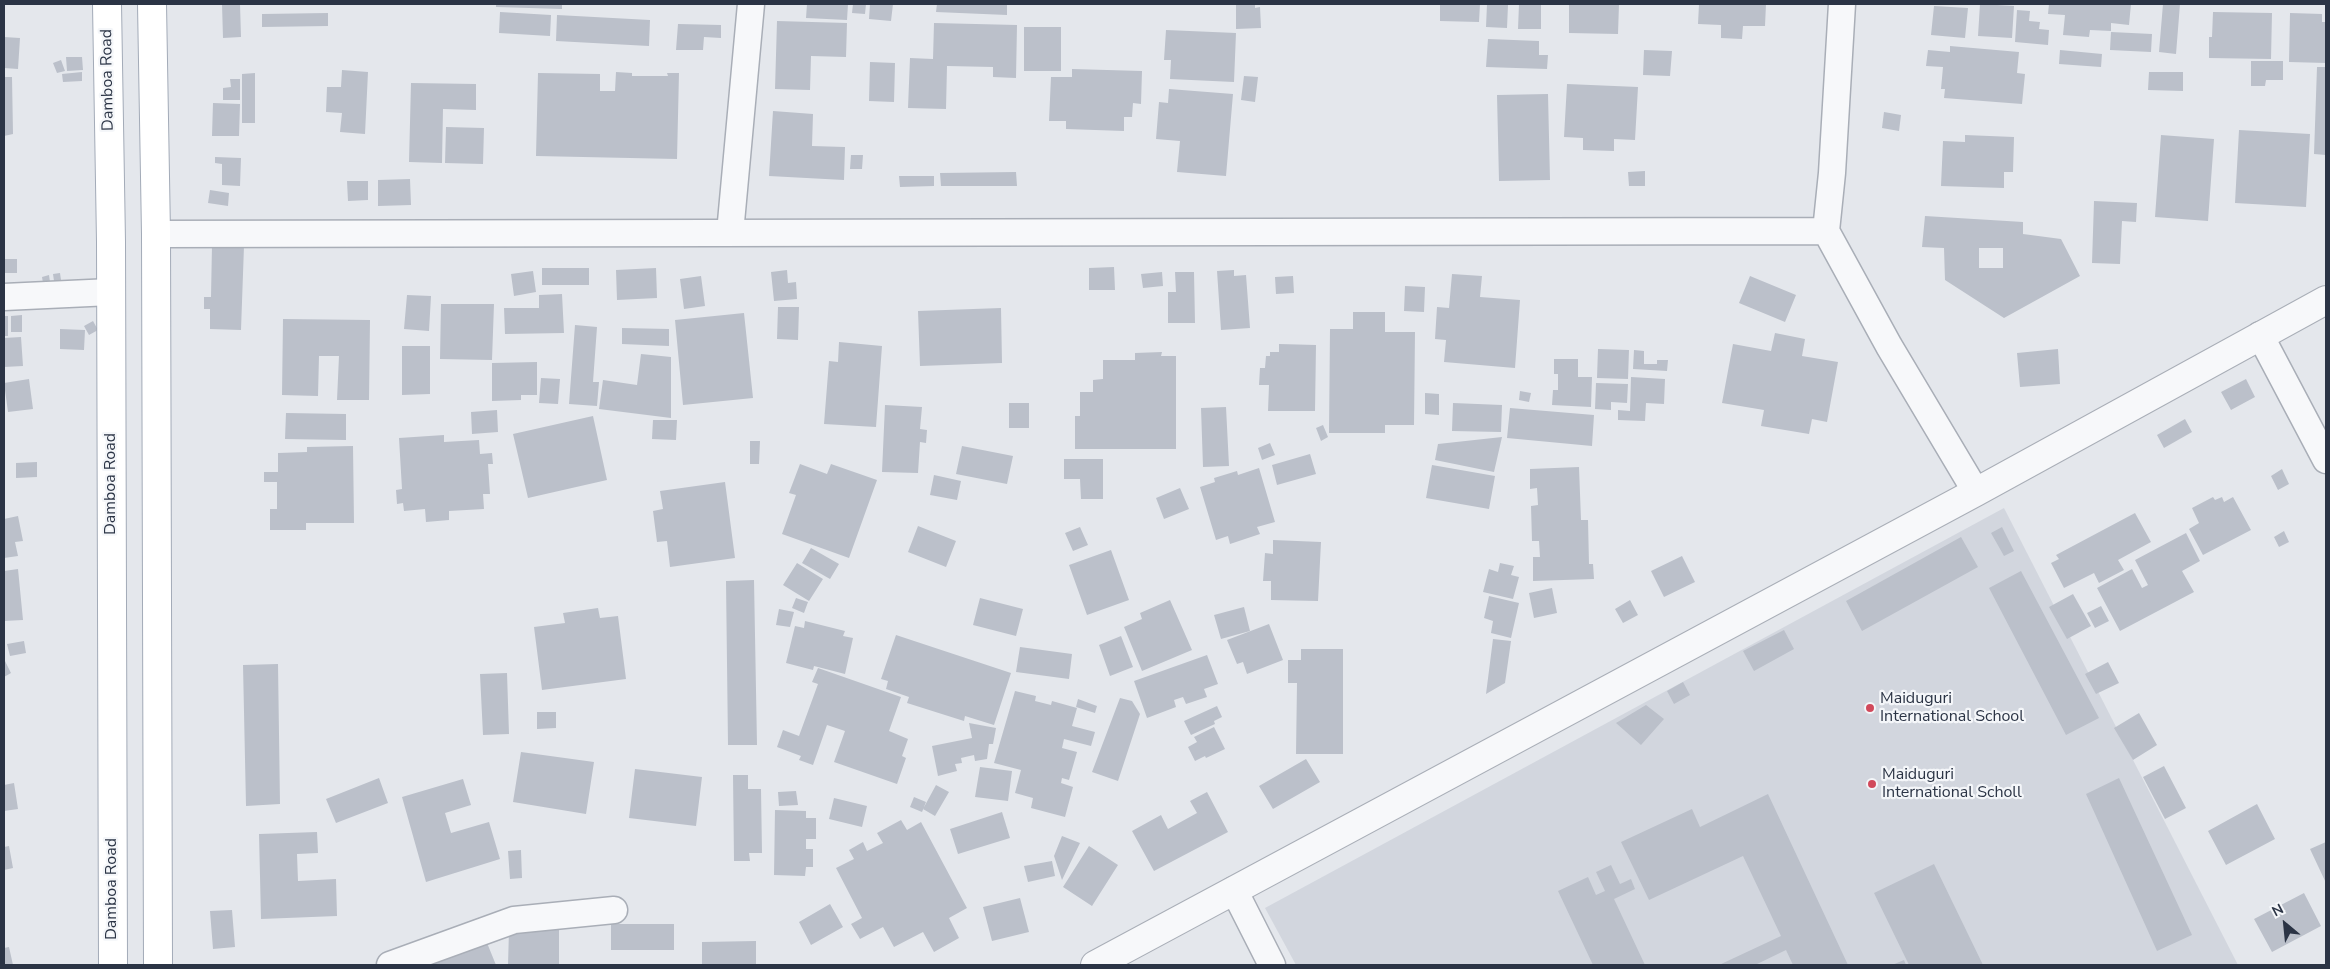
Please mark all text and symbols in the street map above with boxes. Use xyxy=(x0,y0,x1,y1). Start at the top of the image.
street label: Damboa Road xyxy=(98,29,118,131)
street label: Damboa Road xyxy=(101,433,121,535)
place label: Maiduguri International School xyxy=(1880,689,2024,727)
marker: Maiduguri International School xyxy=(1864,702,1876,714)
place label: Maiduguri International Scholl xyxy=(1882,765,2022,803)
marker: Maiduguri International Scholl xyxy=(1866,778,1878,790)
street label: Damboa Road xyxy=(102,838,122,940)
north arrow xyxy=(2260,899,2310,949)
text: N xyxy=(2269,899,2287,921)

